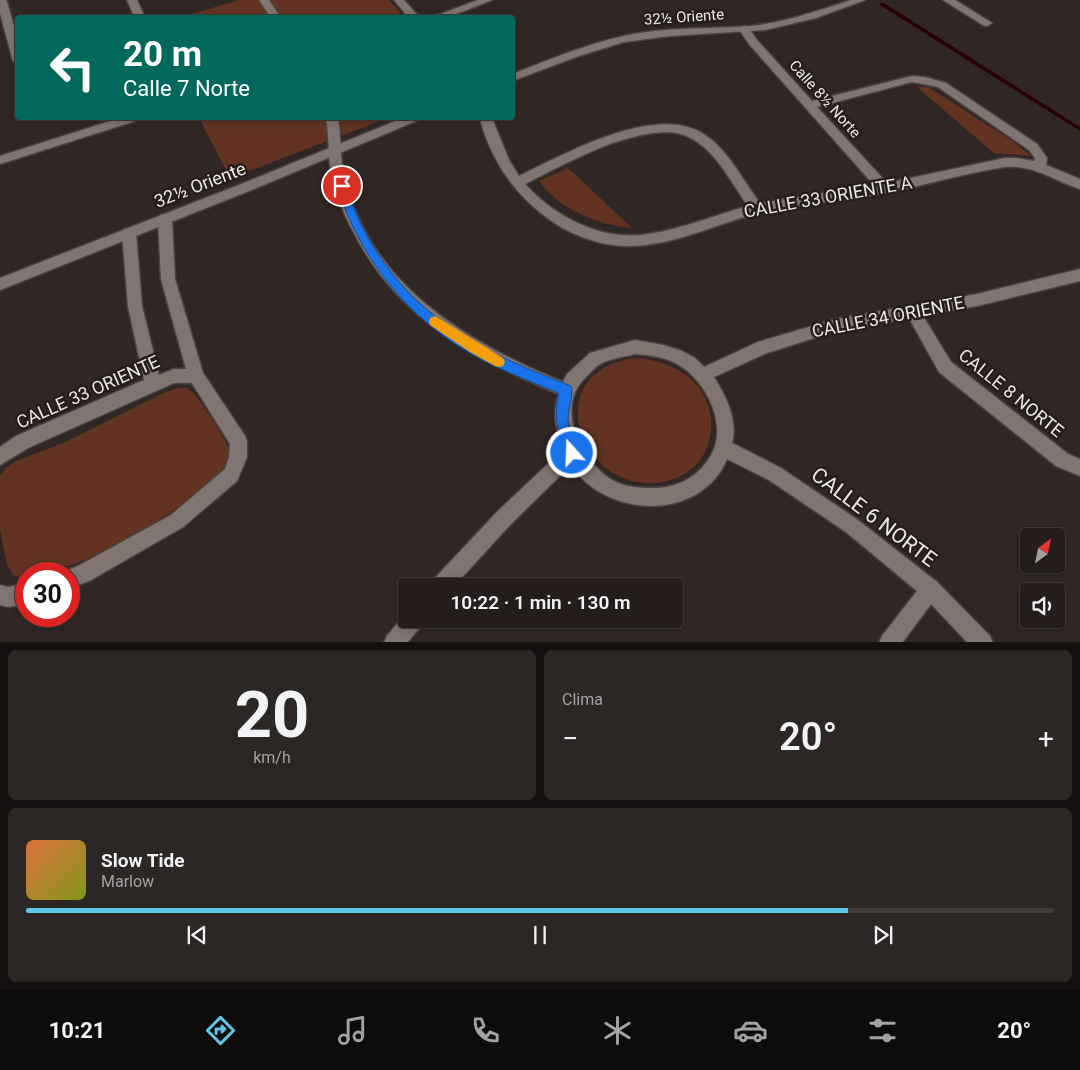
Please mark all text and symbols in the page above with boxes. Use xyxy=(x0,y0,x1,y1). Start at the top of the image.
street label: 32½ Oriente xyxy=(643,5,725,29)
text: 20 m xyxy=(123,34,202,75)
icon: left xyxy=(40,35,105,100)
street label: Calle 8½ Norte xyxy=(785,56,865,142)
text: Calle 7 Norte xyxy=(123,76,250,101)
street label: 32½ Oriente xyxy=(151,157,249,212)
pin xyxy=(321,165,363,207)
street label: CALLE 33 ORIENTE A xyxy=(742,171,914,222)
icon: arrive xyxy=(328,172,356,200)
street label: CALLE 34 ORIENTE xyxy=(810,291,966,342)
street label: CALLE 8 NORTE xyxy=(955,344,1068,441)
street label: CALLE 33 ORIENTE xyxy=(13,351,163,433)
position arrow xyxy=(545,426,597,478)
street label: CALLE 6 NORTE xyxy=(807,462,941,572)
north arrow xyxy=(1020,528,1065,572)
map controls xyxy=(1020,528,1065,628)
speed limit sign: 30 xyxy=(15,562,80,627)
button: sound xyxy=(1020,583,1065,628)
text: 10:22 · 1 min · 130 m xyxy=(450,591,631,614)
text: 20 xyxy=(235,677,309,753)
text: Clima xyxy=(562,690,603,709)
text: 20° xyxy=(779,715,837,759)
text: − xyxy=(562,722,578,755)
text: + xyxy=(1038,722,1054,755)
text: km/h xyxy=(253,748,291,767)
text: Slow Tide xyxy=(101,849,184,872)
text: Marlow xyxy=(101,872,154,891)
icon: previous xyxy=(183,921,211,949)
icon: pause xyxy=(526,921,554,949)
icon: next xyxy=(869,921,897,949)
icon: directions xyxy=(203,1013,238,1048)
icon: music xyxy=(335,1013,370,1048)
icon: phone xyxy=(468,1013,503,1048)
icon: climate xyxy=(600,1013,635,1048)
icon: car xyxy=(733,1013,768,1048)
icon: filters xyxy=(865,1013,900,1048)
text: 10:21 xyxy=(49,1018,105,1043)
text: 20° xyxy=(997,1018,1031,1043)

